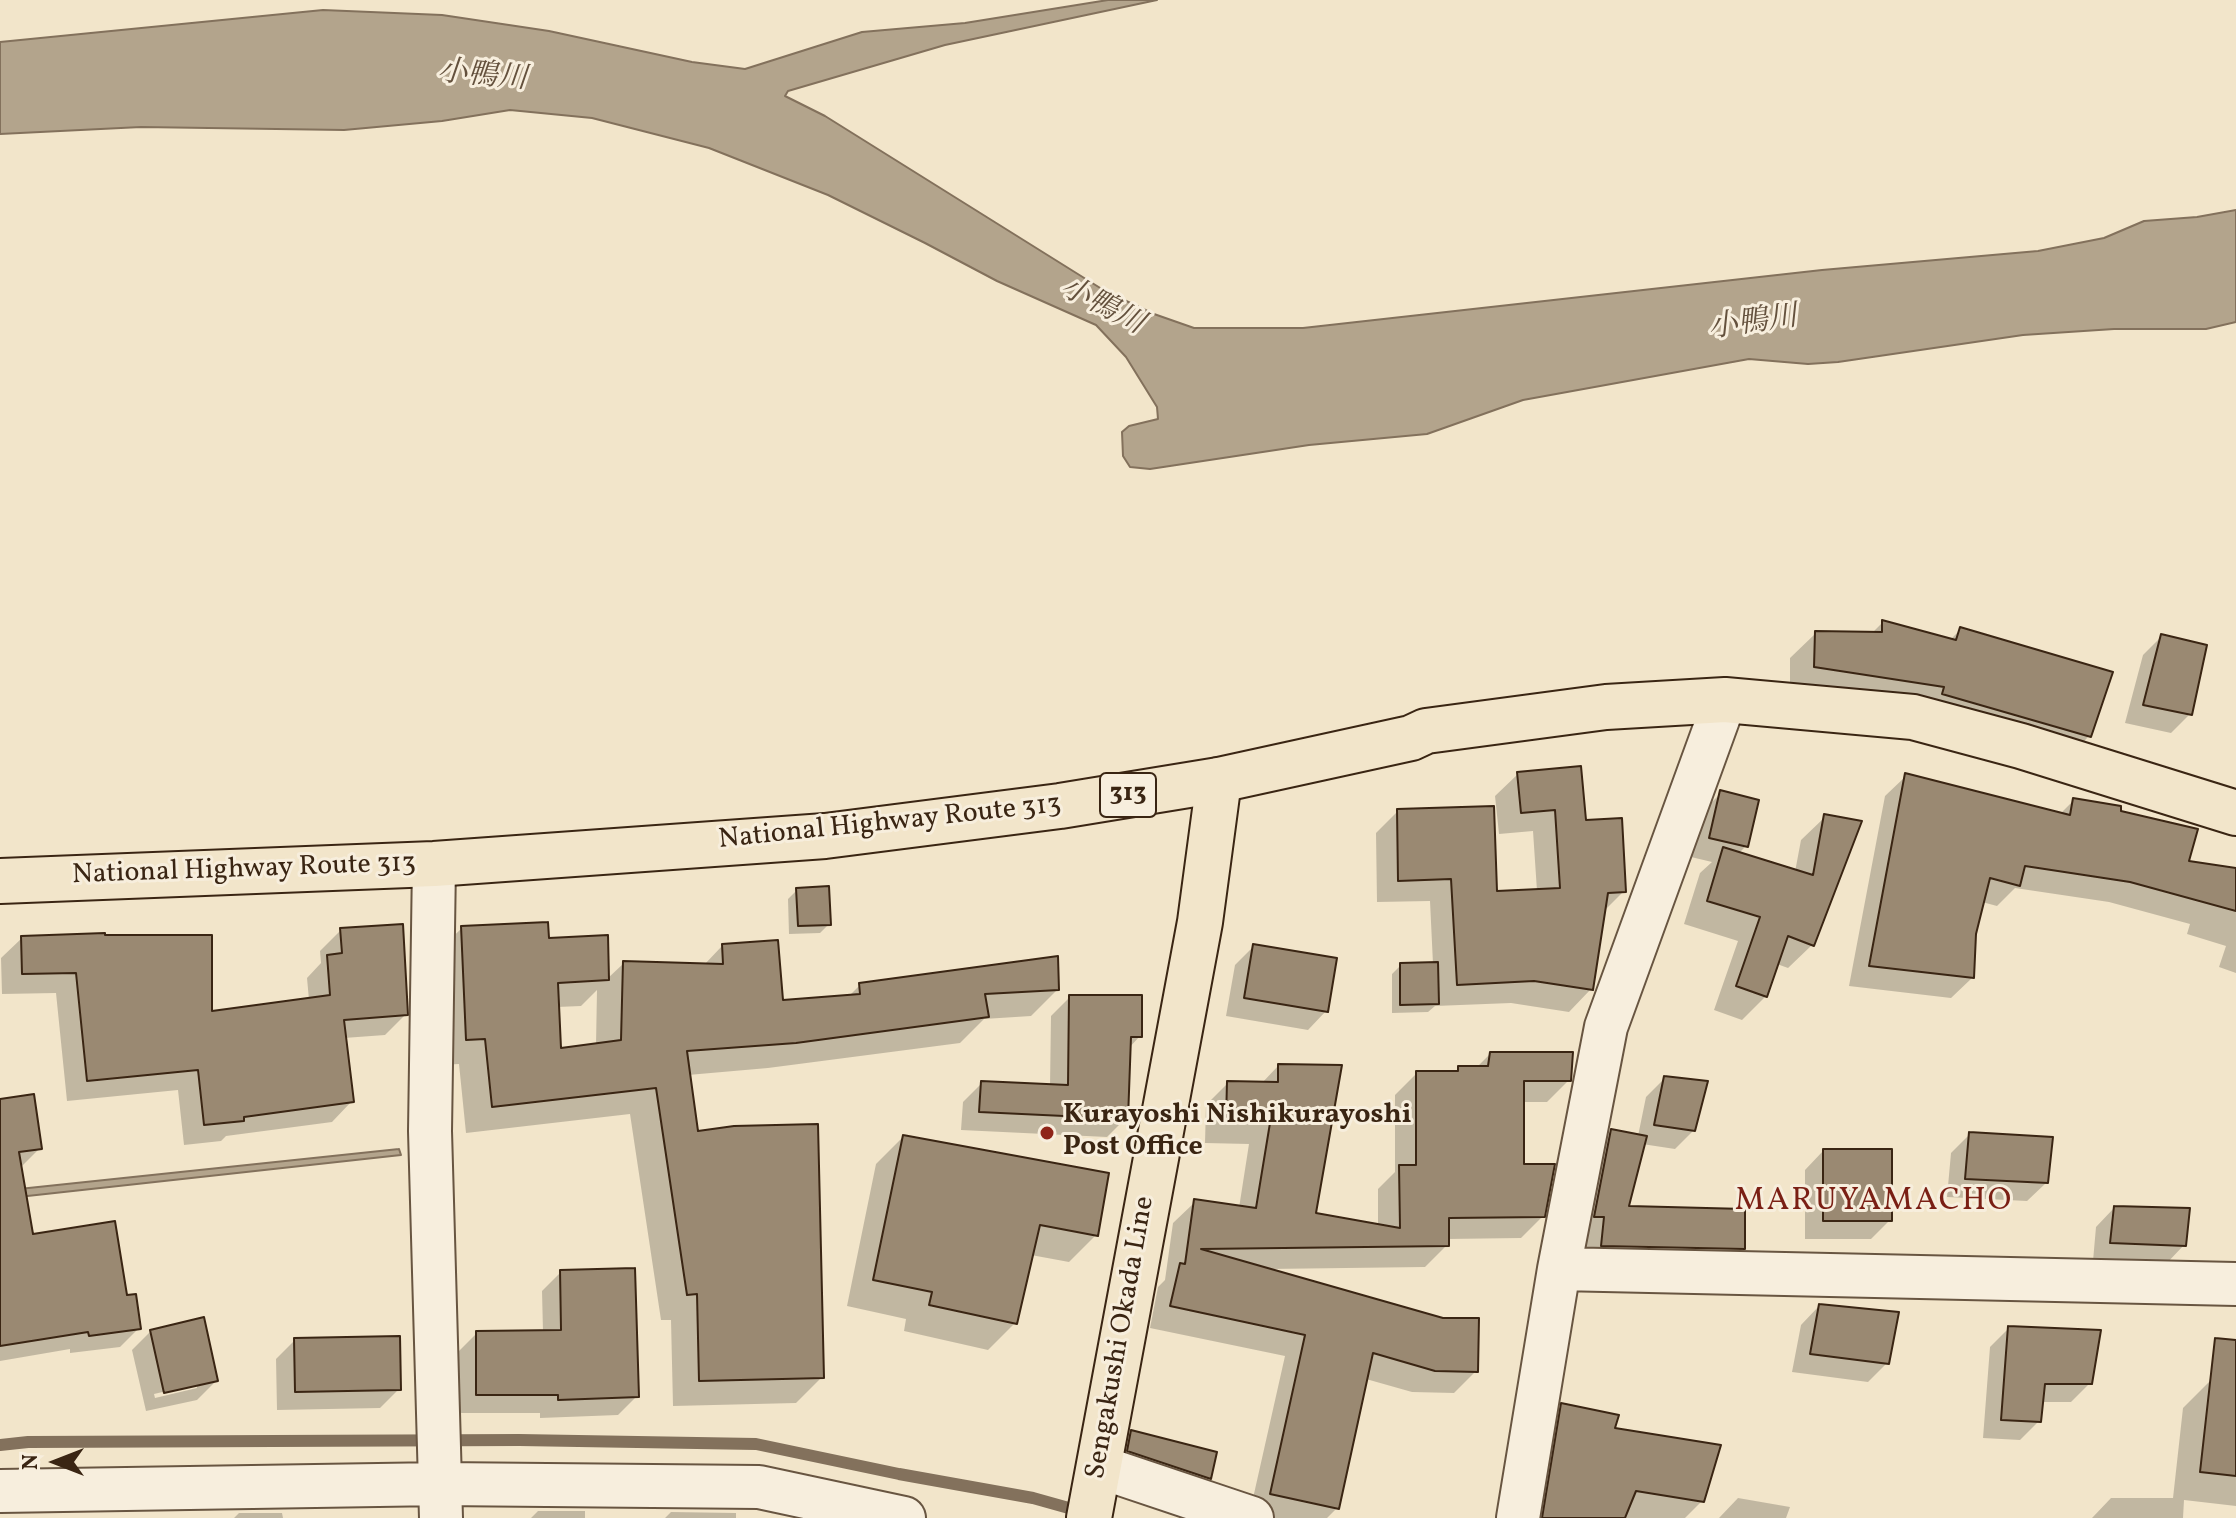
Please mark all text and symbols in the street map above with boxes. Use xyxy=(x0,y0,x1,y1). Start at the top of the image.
water label: 小鴨川 xyxy=(436,56,528,100)
water label: 小鴨川 xyxy=(1053,272,1149,344)
water label: 小鴨川 xyxy=(1706,301,1800,349)
road number: 313 xyxy=(1100,773,1156,817)
street label: National Highway Route 313 xyxy=(717,789,1063,859)
street label: National Highway Route 313 xyxy=(71,848,417,894)
place label: Kurayoshi Nishikurayoshi Post Office xyxy=(1063,1100,1412,1166)
marker: Kurayoshi Nishikurayoshi Post Office xyxy=(1038,1124,1056,1142)
district label: MARUYAMACHO xyxy=(1735,1184,2013,1222)
street label: Sengakushi Okada Line xyxy=(1081,1194,1163,1482)
north arrow xyxy=(16,1422,96,1502)
text: N xyxy=(16,1454,47,1470)

